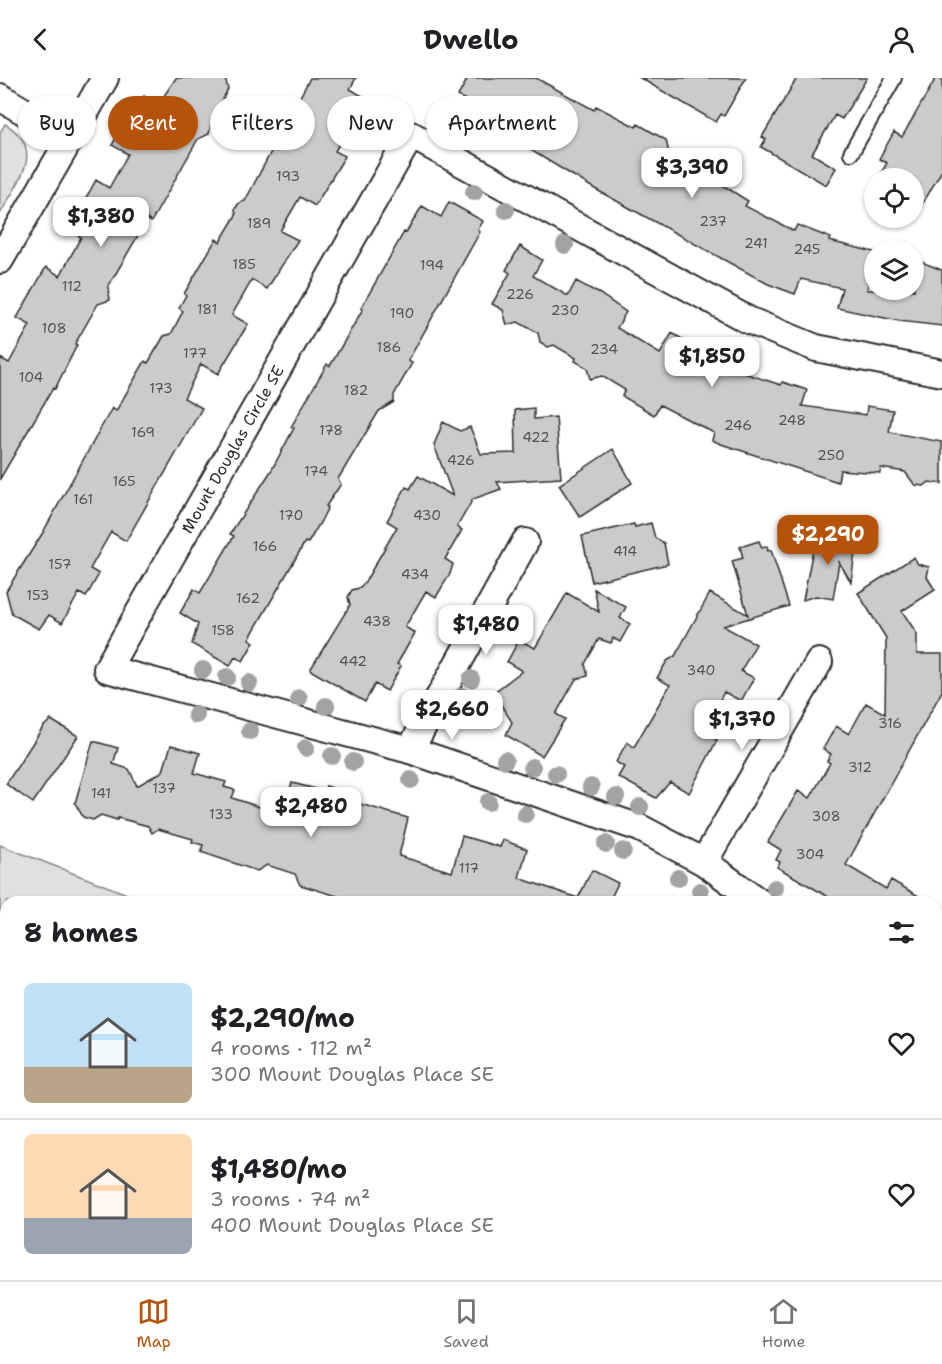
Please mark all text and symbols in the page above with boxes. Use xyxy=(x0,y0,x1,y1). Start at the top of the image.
text: Dwello xyxy=(423,21,519,58)
icon: back xyxy=(24,23,57,56)
icon: person xyxy=(885,23,918,56)
chip: Buy xyxy=(18,96,96,150)
chip: Rent xyxy=(108,96,198,150)
chip: Filters xyxy=(210,96,315,150)
chip: New xyxy=(327,96,414,150)
chip: Apartment xyxy=(426,96,578,150)
pin: $3,390 xyxy=(643,148,741,199)
text: $3,390 xyxy=(655,154,729,180)
house number: 193 xyxy=(276,167,300,185)
map controls xyxy=(864,168,924,300)
button: locate xyxy=(864,168,924,228)
pin: $1,380 xyxy=(52,197,150,248)
text: $1,380 xyxy=(67,203,135,229)
house number: 237 xyxy=(699,212,727,230)
house number: 189 xyxy=(247,214,271,232)
house number: 241 xyxy=(744,234,768,252)
house number: 245 xyxy=(794,240,820,258)
button: layers xyxy=(864,240,924,300)
house number: 185 xyxy=(232,255,256,273)
house number: 194 xyxy=(420,256,444,274)
house number: 112 xyxy=(62,277,82,295)
house number: 226 xyxy=(506,285,534,303)
house number: 181 xyxy=(197,300,217,318)
house number: 230 xyxy=(551,301,579,319)
house number: 190 xyxy=(390,304,414,322)
house number: 108 xyxy=(42,319,66,337)
pin: $1,850 xyxy=(663,337,761,388)
house number: 186 xyxy=(377,338,401,356)
house number: 234 xyxy=(590,340,618,358)
text: $1,850 xyxy=(679,343,745,369)
house number: 177 xyxy=(183,344,207,362)
street label: Mount Douglas Circle SE xyxy=(176,361,288,537)
house number: 104 xyxy=(19,368,44,386)
house number: 173 xyxy=(149,379,173,397)
house number: 182 xyxy=(344,381,368,399)
house number: 248 xyxy=(778,411,806,429)
house number: 246 xyxy=(724,416,752,434)
house number: 178 xyxy=(319,421,343,439)
house number: 169 xyxy=(131,423,155,441)
house number: 422 xyxy=(522,428,550,446)
house number: 250 xyxy=(817,446,845,464)
house number: 426 xyxy=(447,451,475,469)
house number: 174 xyxy=(304,462,328,480)
house number: 165 xyxy=(112,472,136,490)
house number: 161 xyxy=(73,490,93,508)
house number: 170 xyxy=(279,506,303,524)
house number: 430 xyxy=(413,506,441,524)
pin: $2,290 xyxy=(779,515,877,566)
text: $2,290 xyxy=(791,521,865,547)
house number: 166 xyxy=(253,537,277,555)
house number: 414 xyxy=(613,542,637,560)
house number: 157 xyxy=(48,555,72,573)
house number: 434 xyxy=(401,565,429,583)
house number: 153 xyxy=(26,586,50,604)
house number: 162 xyxy=(236,589,260,607)
pin: $1,480 xyxy=(437,605,535,656)
text: $1,480 xyxy=(452,611,520,637)
house number: 438 xyxy=(363,612,391,630)
house number: 158 xyxy=(211,621,235,639)
house number: 442 xyxy=(339,652,367,670)
house number: 340 xyxy=(687,661,715,679)
pin: $2,660 xyxy=(403,690,501,741)
text: $2,660 xyxy=(415,696,489,722)
pin: $1,370 xyxy=(693,700,791,751)
text: $1,370 xyxy=(708,706,776,732)
house number: 316 xyxy=(878,714,902,732)
house number: 312 xyxy=(848,758,872,776)
house number: 137 xyxy=(152,779,176,797)
house number: 141 xyxy=(91,784,111,802)
pin: $2,480 xyxy=(262,787,360,838)
text: $2,480 xyxy=(274,793,348,819)
house number: 133 xyxy=(209,805,233,823)
house number: 308 xyxy=(812,807,840,825)
house number: 304 xyxy=(796,845,825,863)
house number: 117 xyxy=(459,859,479,877)
text: 8 homes xyxy=(24,915,138,950)
icon: filters xyxy=(885,916,918,949)
text: $2,290/mo xyxy=(210,1000,355,1035)
icon: home xyxy=(72,1007,144,1079)
icon: heart xyxy=(885,1027,918,1060)
text: 4 rooms · 112 m² xyxy=(210,1035,372,1061)
text: 300 Mount Douglas Place SE xyxy=(210,1061,494,1087)
text: $1,480/mo xyxy=(210,1151,347,1186)
icon: home xyxy=(72,1158,144,1230)
icon: heart xyxy=(885,1178,918,1211)
text: 3 rooms · 74 m² xyxy=(210,1186,370,1212)
text: 400 Mount Douglas Place SE xyxy=(210,1212,494,1238)
tab: Map xyxy=(136,1295,171,1352)
tab: Saved xyxy=(443,1295,489,1352)
tab: Home xyxy=(762,1295,806,1352)

